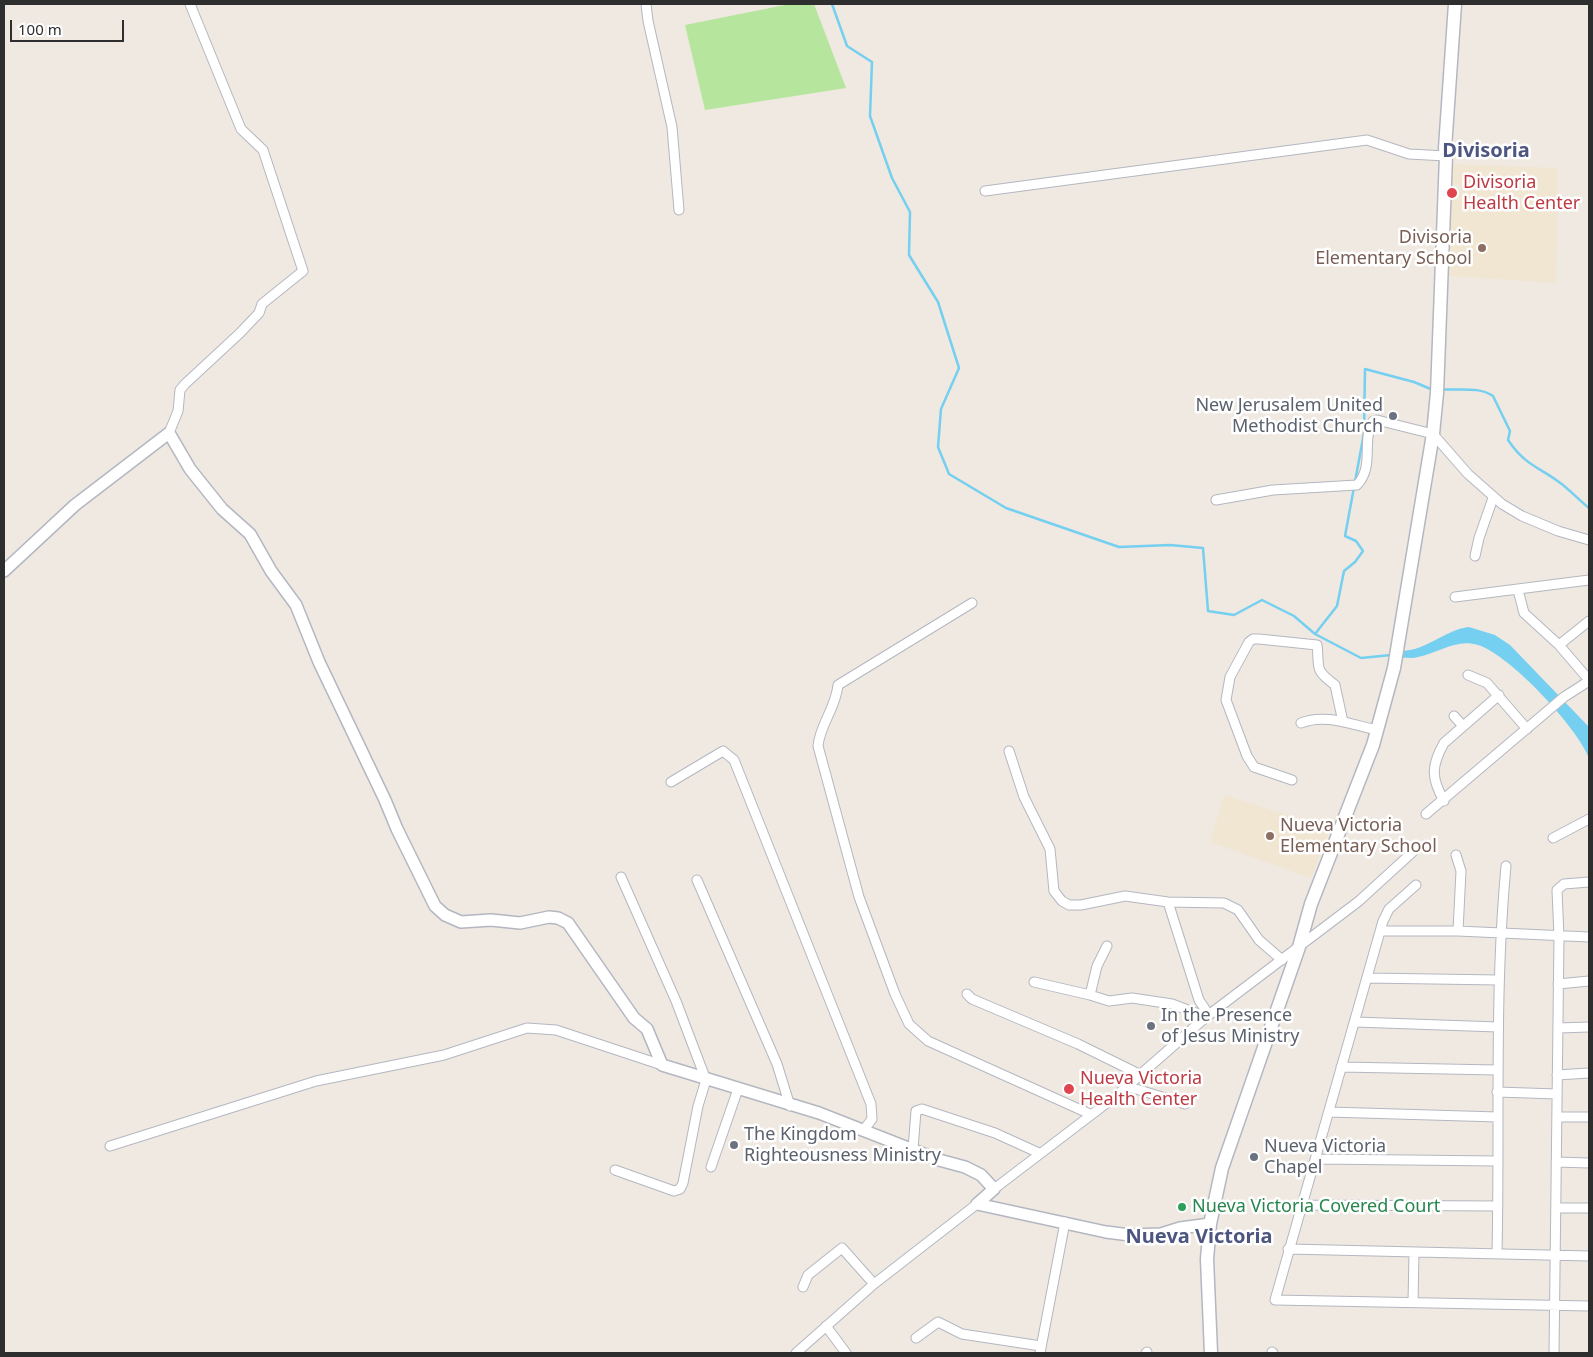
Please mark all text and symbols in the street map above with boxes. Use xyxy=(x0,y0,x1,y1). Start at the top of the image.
scale bar xyxy=(12,10,126,42)
text: 100 m xyxy=(18,19,62,39)
district label: Divisoria xyxy=(1442,139,1530,163)
place label: Divisoria Health Center xyxy=(1463,172,1580,214)
marker: Divisoria Health Center xyxy=(1445,186,1459,200)
place label: Divisoria Elementary School xyxy=(1315,227,1472,270)
marker: Divisoria Elementary School xyxy=(1476,242,1488,254)
place label: New Jerusalem United Methodist Church xyxy=(1195,395,1383,438)
marker: New Jerusalem United Methodist Church xyxy=(1387,410,1399,422)
place label: Nueva Victoria Elementary School xyxy=(1280,815,1437,858)
marker: Nueva Victoria Elementary School xyxy=(1264,830,1276,842)
place label: In the Presence of Jesus Ministry xyxy=(1161,1005,1299,1048)
marker: In the Presence of Jesus Ministry xyxy=(1145,1020,1157,1032)
place label: Nueva Victoria Health Center xyxy=(1080,1068,1202,1110)
marker: Nueva Victoria Health Center xyxy=(1062,1082,1076,1096)
place label: The Kingdom Righteousness Ministry xyxy=(744,1124,941,1166)
place label: Nueva Victoria Chapel xyxy=(1264,1136,1386,1178)
marker: The Kingdom Righteousness Ministry xyxy=(728,1139,740,1151)
marker: Nueva Victoria Chapel xyxy=(1248,1151,1260,1163)
place label: Nueva Victoria Covered Court xyxy=(1192,1196,1440,1218)
marker: Nueva Victoria Covered Court xyxy=(1176,1201,1188,1213)
district label: Nueva Victoria xyxy=(1126,1225,1272,1249)

